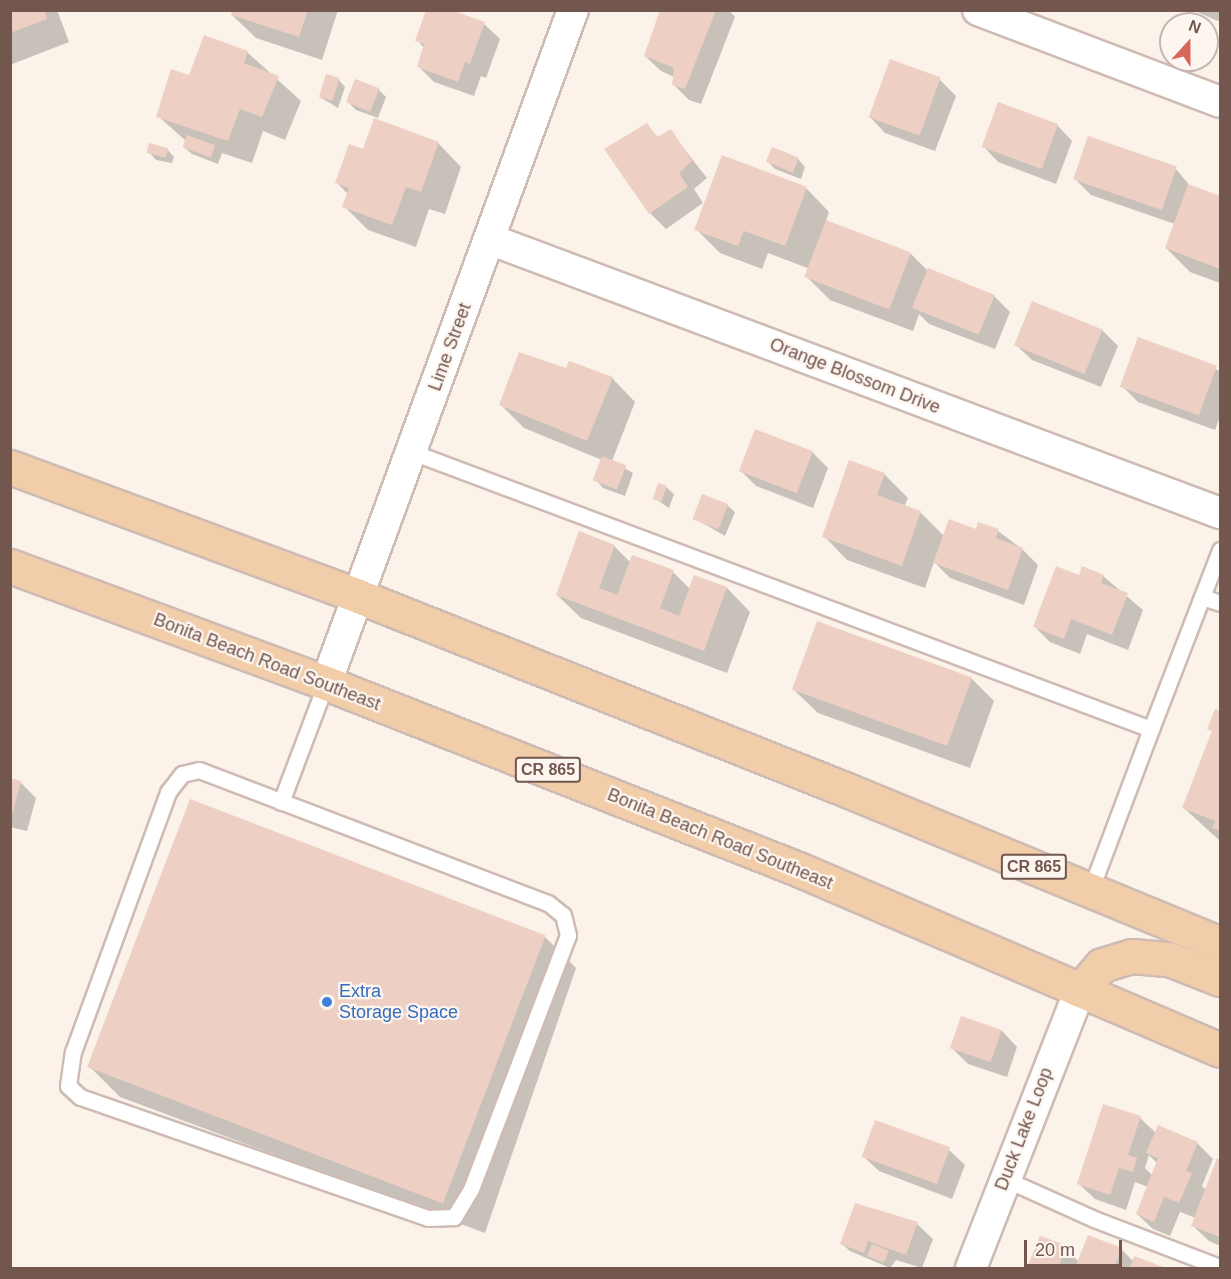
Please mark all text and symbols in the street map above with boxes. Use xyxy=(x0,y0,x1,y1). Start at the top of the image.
north arrow xyxy=(1159,12,1219,72)
text: N xyxy=(1186,17,1203,37)
street label: Lime Street xyxy=(424,300,476,394)
street label: Orange Blossom Drive xyxy=(767,333,943,419)
street label: Bonita Beach Road Southeast xyxy=(151,609,383,715)
road number: CR 865 xyxy=(514,757,582,783)
street label: Bonita Beach Road Southeast xyxy=(604,784,836,894)
road number: CR 865 xyxy=(1000,854,1068,880)
place label: Extra Storage Space xyxy=(339,981,458,1024)
marker: Extra Storage Space xyxy=(320,995,334,1009)
street label: Duck Lake Loop xyxy=(991,1064,1057,1194)
scale bar xyxy=(1027,1228,1124,1266)
text: 20 m xyxy=(1035,1240,1075,1260)

